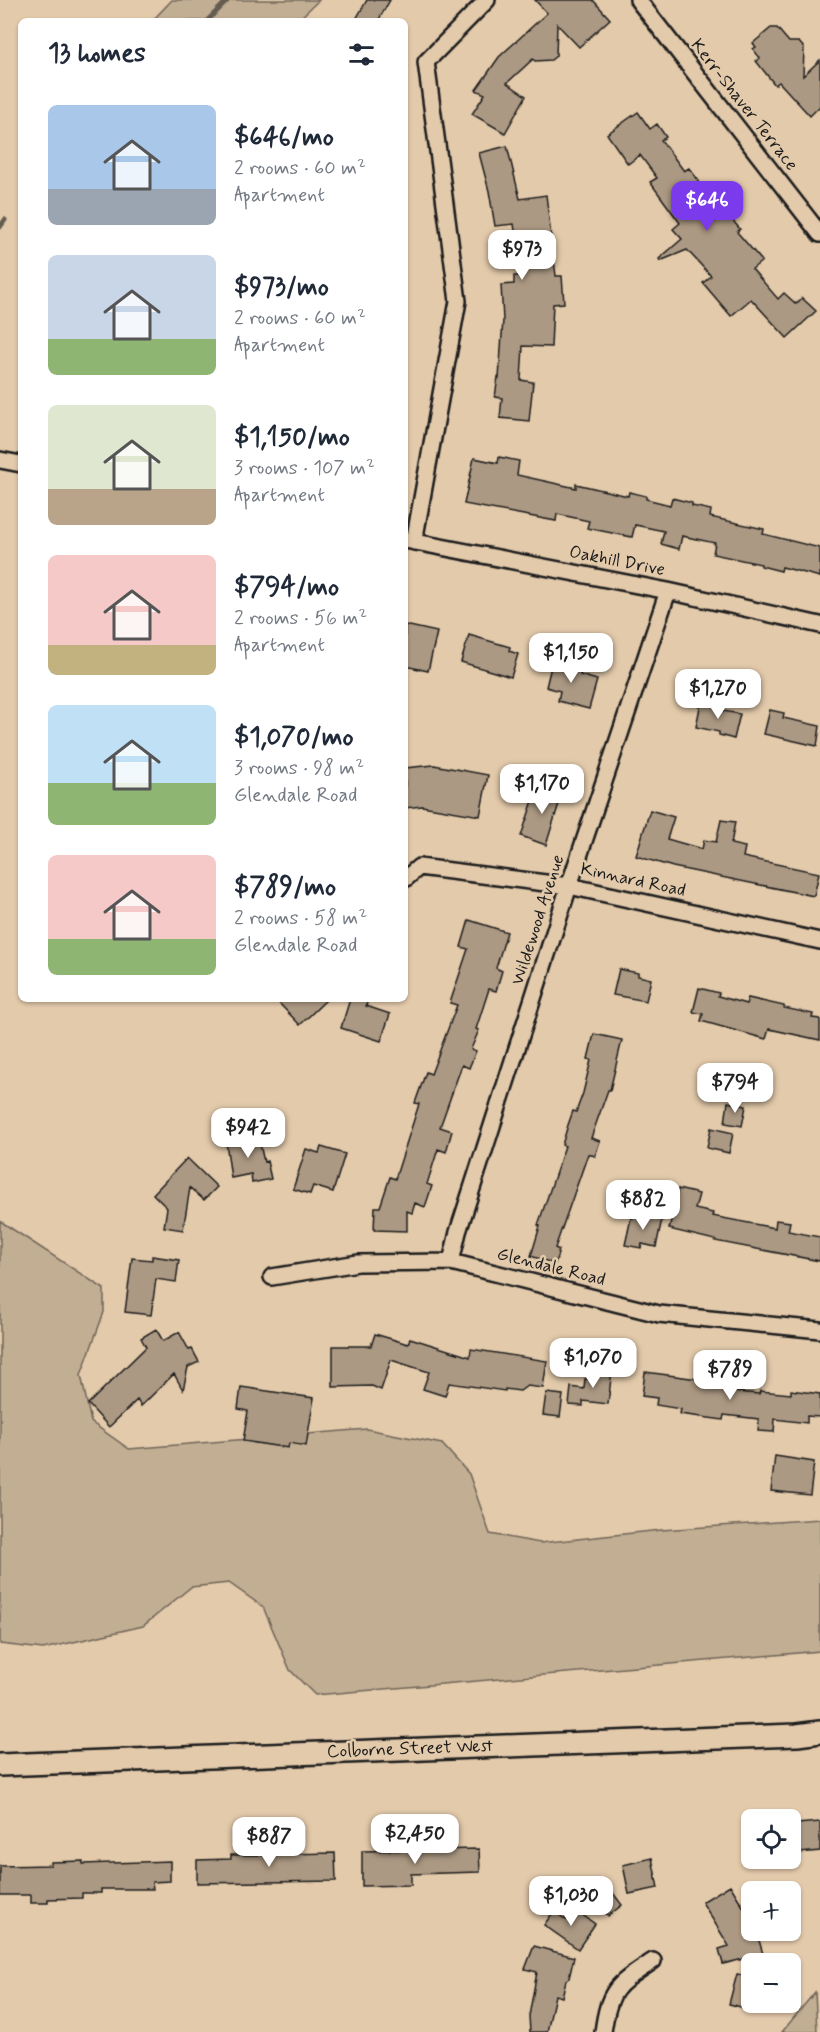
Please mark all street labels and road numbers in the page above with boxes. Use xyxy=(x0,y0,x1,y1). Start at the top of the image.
street label: Kerr-Shaver Terrace xyxy=(685,34,803,176)
street label: Oakhill Drive xyxy=(567,540,667,582)
street label: Wildewood Avenue xyxy=(506,852,570,988)
street label: Kinnard Road xyxy=(578,857,688,903)
street label: Glendale Road xyxy=(494,1242,608,1292)
street label: Colborne Street West xyxy=(326,1734,494,1764)

